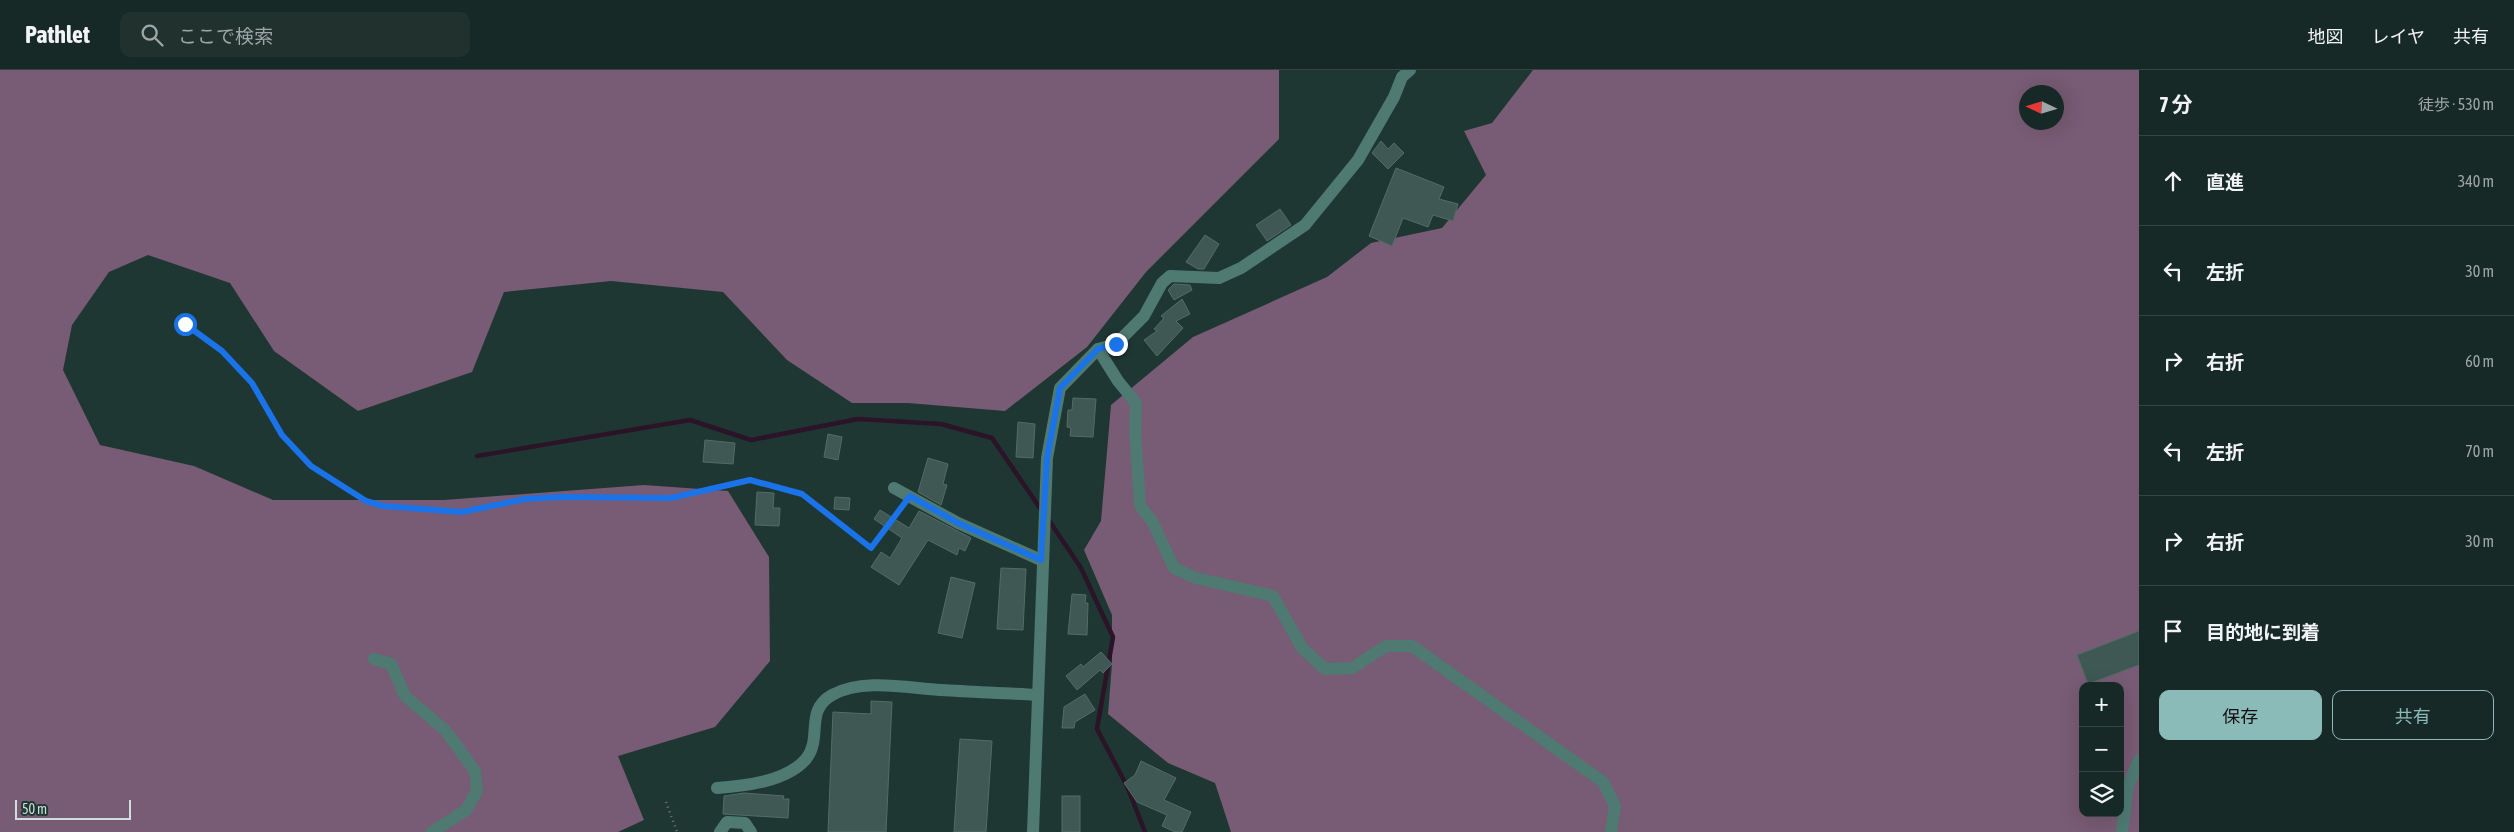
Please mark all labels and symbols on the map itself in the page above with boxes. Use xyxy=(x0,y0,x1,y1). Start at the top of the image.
north arrow xyxy=(2019,85,2064,130)
route start xyxy=(174,313,197,336)
route end xyxy=(1105,333,1128,356)
scale bar xyxy=(15,797,131,820)

